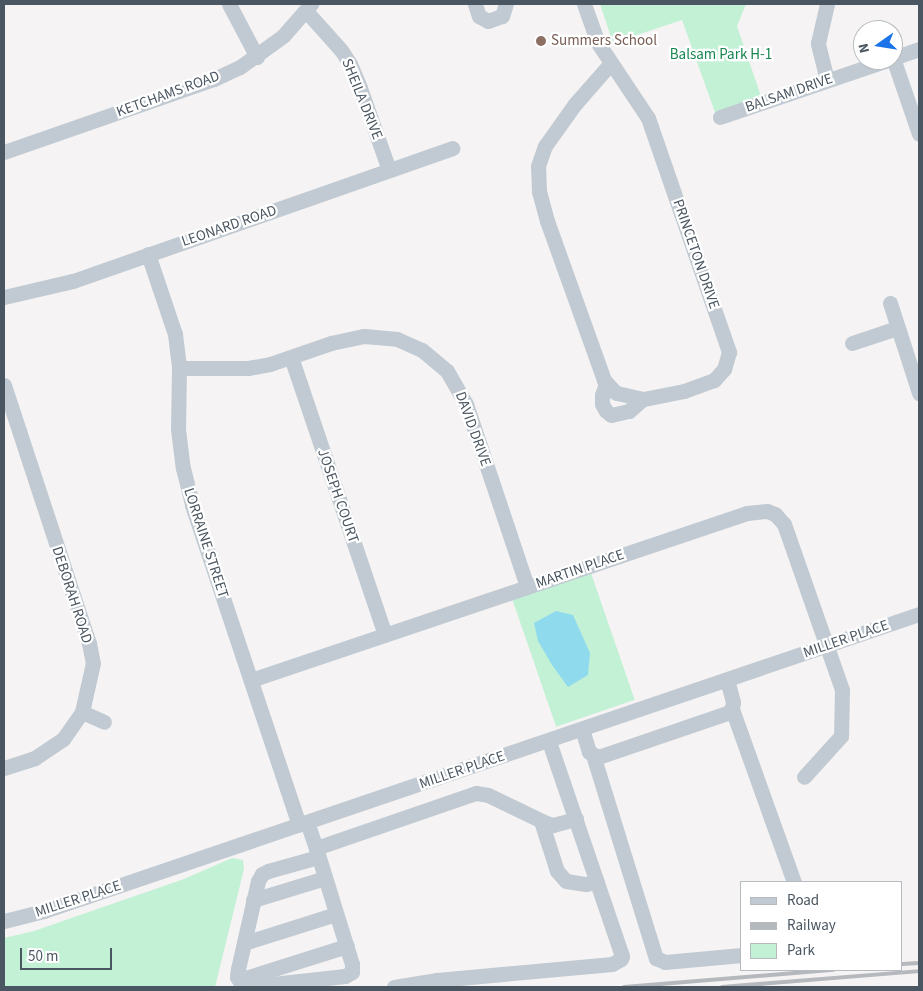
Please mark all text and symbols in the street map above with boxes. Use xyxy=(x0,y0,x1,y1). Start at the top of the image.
north arrow xyxy=(853,20,903,70)
place label: Summers School xyxy=(551,32,657,50)
marker: Summers School xyxy=(535,35,547,47)
text: N xyxy=(854,41,875,55)
park label: Balsam Park H-1 xyxy=(670,46,772,64)
street label: SHEILA DRIVE xyxy=(338,56,386,142)
street label: KETCHAMS ROAD xyxy=(114,67,222,121)
street label: BALSAM DRIVE xyxy=(743,70,835,116)
street label: PRINCETON DRIVE xyxy=(669,197,723,311)
street label: LEONARD ROAD xyxy=(179,201,279,251)
street label: DAVID DRIVE xyxy=(451,389,495,469)
street label: JOSEPH COURT xyxy=(313,447,363,545)
street label: LORRAINE STREET xyxy=(180,486,232,600)
street label: DEBORAH ROAD xyxy=(48,544,96,646)
street label: MARTIN PLACE xyxy=(533,545,627,593)
street label: MILLER PLACE xyxy=(801,616,891,662)
street label: MILLER PLACE xyxy=(417,747,507,793)
street label: MILLER PLACE xyxy=(33,877,123,921)
legend xyxy=(740,881,903,971)
text: Road xyxy=(787,890,819,911)
text: Railway xyxy=(787,915,836,936)
scale bar xyxy=(22,938,115,970)
text: Park xyxy=(787,940,815,961)
text: 50 m xyxy=(28,946,58,967)

